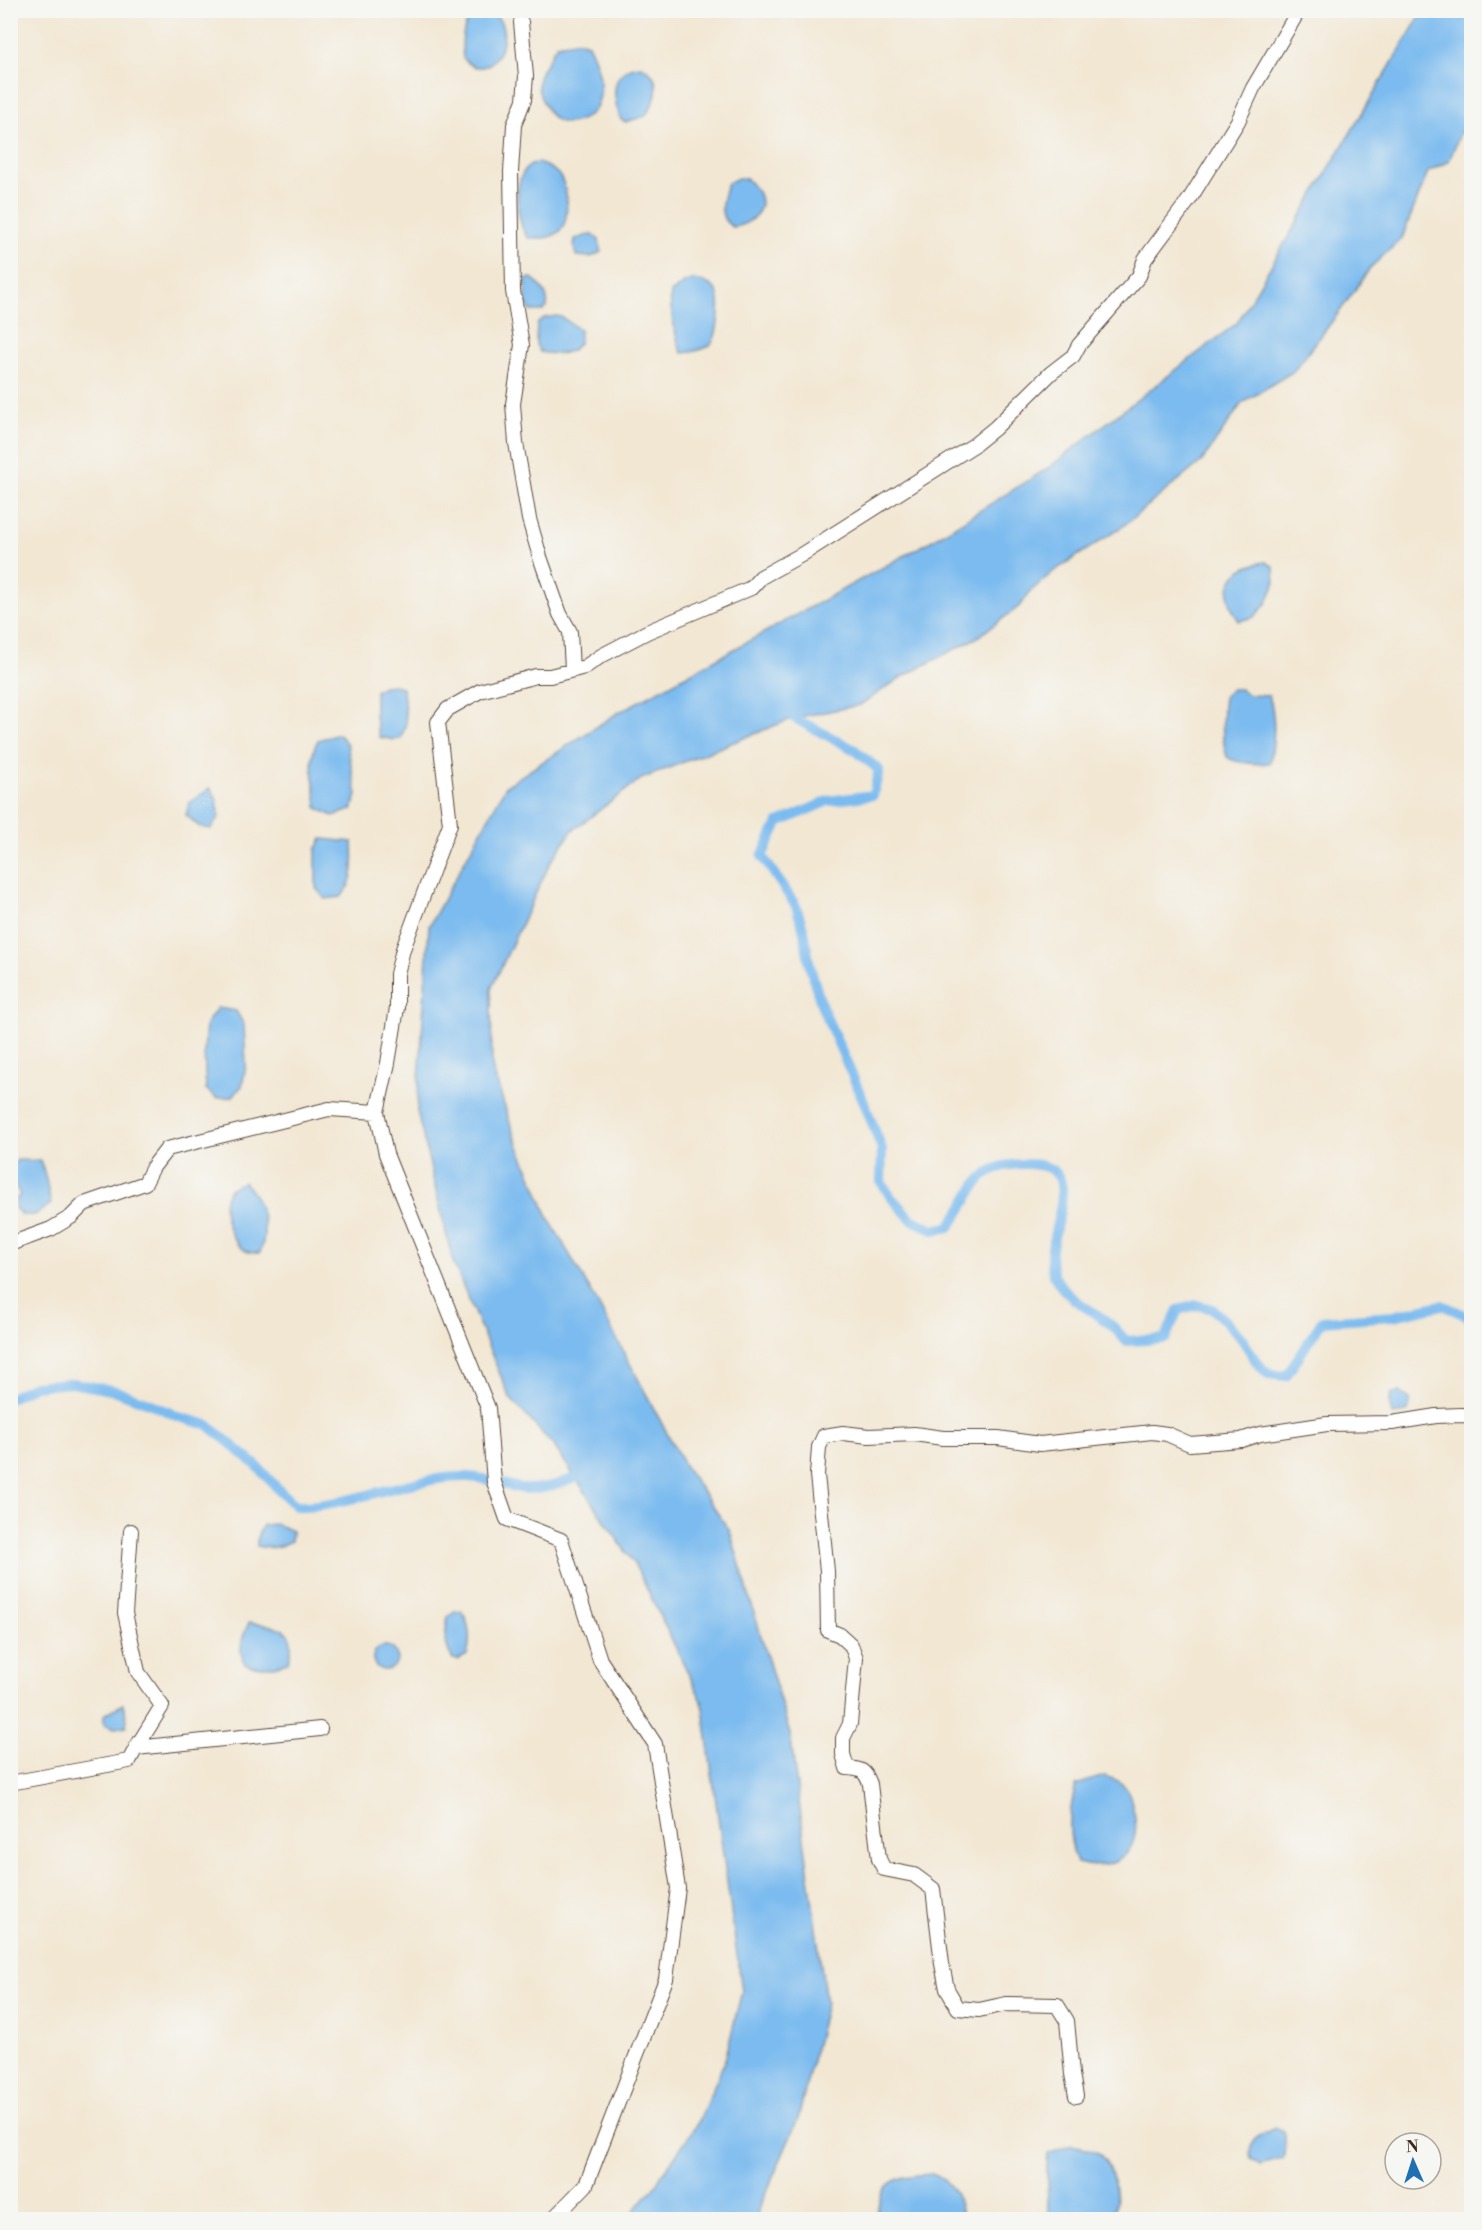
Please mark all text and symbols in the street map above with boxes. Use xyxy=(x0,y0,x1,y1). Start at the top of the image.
north arrow xyxy=(1383,2131,1443,2191)
text: N xyxy=(1405,2137,1419,2157)

